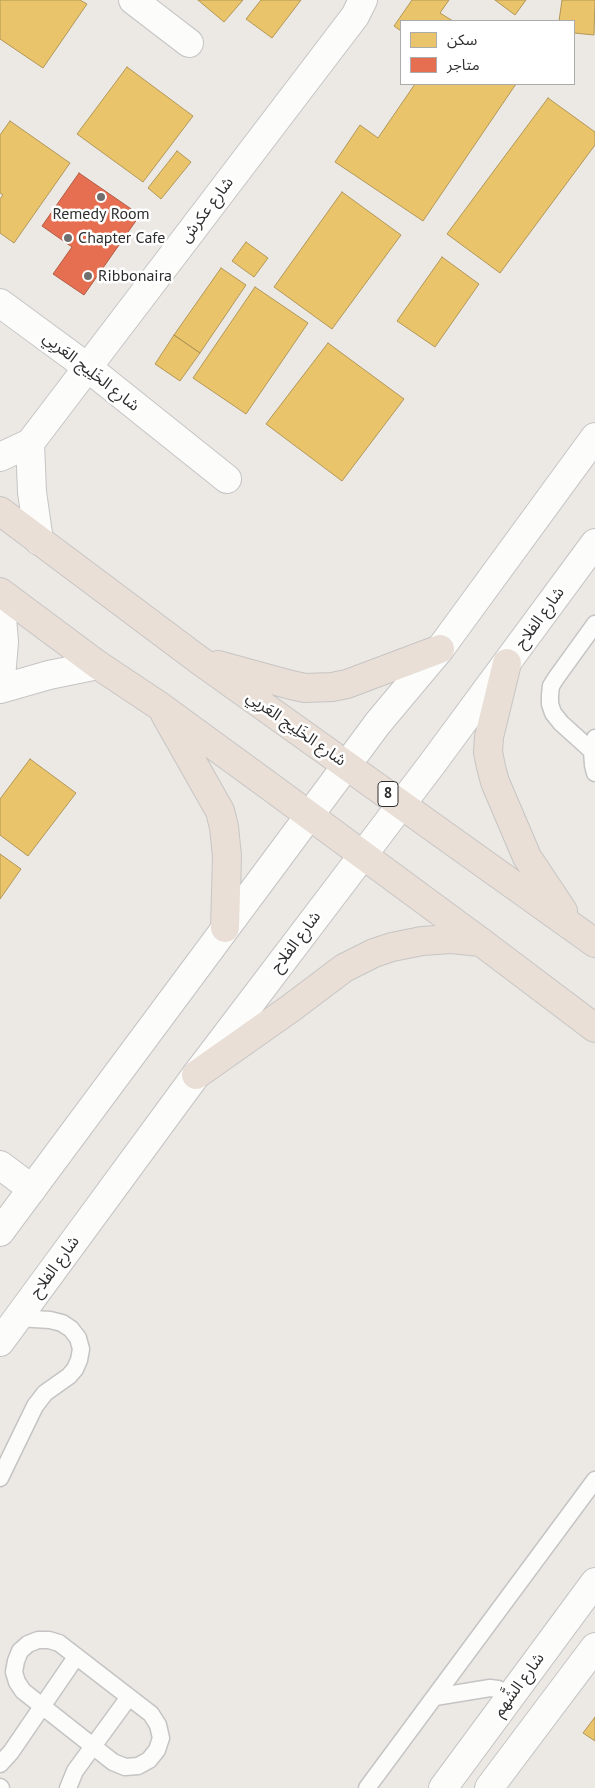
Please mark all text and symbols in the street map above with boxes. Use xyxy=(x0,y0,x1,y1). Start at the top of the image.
legend xyxy=(400,20,575,85)
text: سكن xyxy=(447,30,477,49)
text: متاجر xyxy=(447,55,480,74)
street label: شارع عكرش xyxy=(176,174,238,246)
marker: Remedy Room xyxy=(95,191,107,203)
place label: Remedy Room xyxy=(52,204,150,224)
place label: Chapter Cafe xyxy=(78,228,165,248)
marker: Chapter Cafe xyxy=(62,232,74,244)
place label: Ribbonaira xyxy=(98,266,172,286)
marker: Ribbonaira xyxy=(82,270,94,282)
street label: شارع الخَلِيج العَربِي xyxy=(39,328,143,416)
street label: شارع الفلاح xyxy=(511,584,569,652)
street label: شارع الخَلِيج العَربِي xyxy=(242,688,350,770)
road number: 8 xyxy=(378,782,398,806)
street label: شارع الفلاح xyxy=(267,908,325,976)
street label: شارع الفلاح xyxy=(26,1233,84,1301)
street label: شارع الشَّهم xyxy=(489,1649,549,1721)

